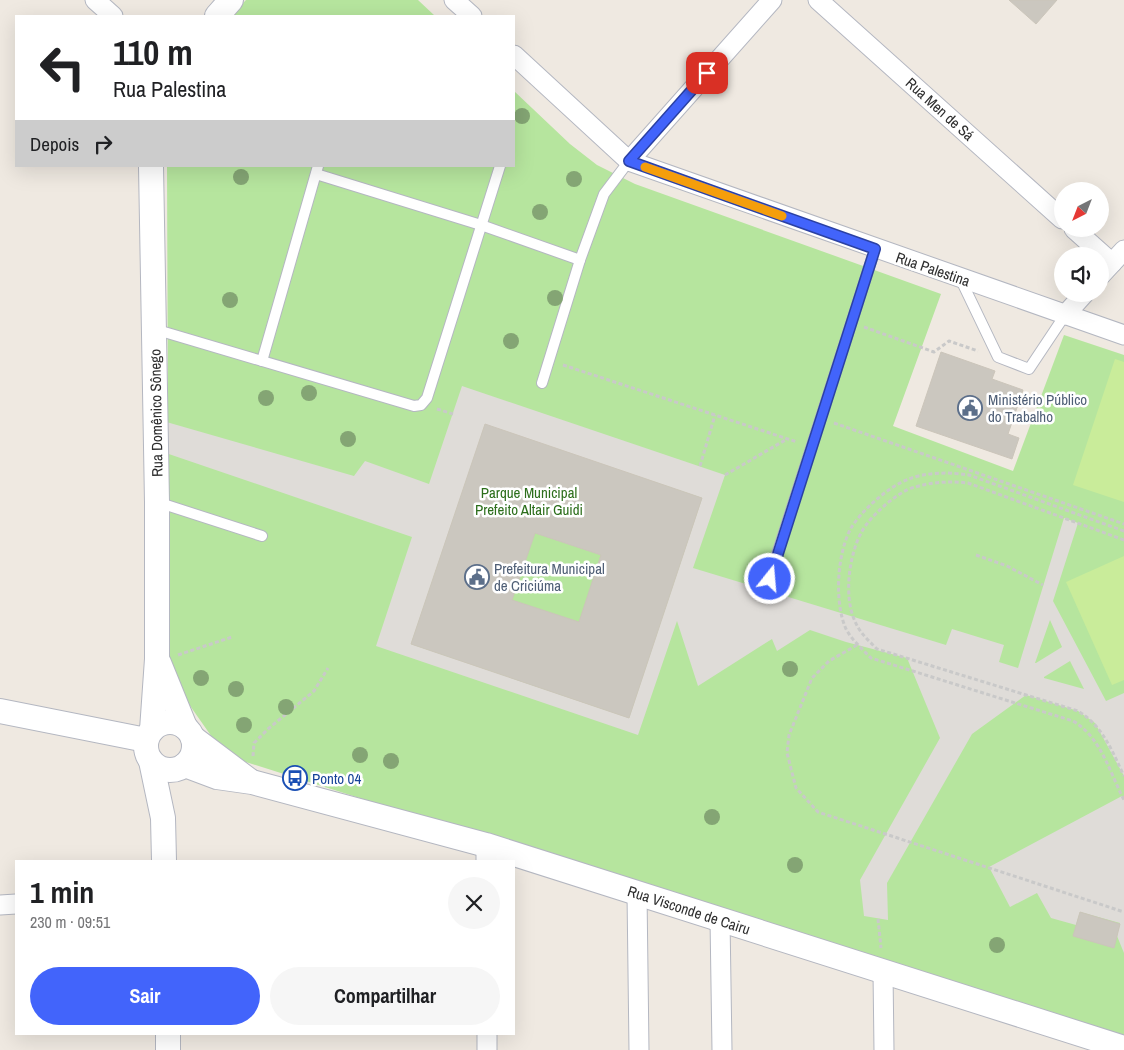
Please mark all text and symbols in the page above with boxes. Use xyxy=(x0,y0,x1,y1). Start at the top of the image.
text: 110 m xyxy=(113,29,193,76)
icon: left xyxy=(30,35,95,100)
pin xyxy=(686,52,728,94)
icon: arrive xyxy=(693,59,721,87)
street label: Rua Men de Sá xyxy=(901,73,979,146)
text: Rua Palestina xyxy=(113,74,226,104)
icon: right xyxy=(89,130,117,158)
text: Depois xyxy=(30,131,79,157)
north arrow xyxy=(1054,182,1109,238)
map controls xyxy=(1054,182,1109,302)
street label: Rua Palestina xyxy=(893,246,973,292)
button: sound xyxy=(1054,247,1109,302)
street label: Rua Domênico Sônego xyxy=(144,349,168,477)
place label: Ministério Público do Trabalho xyxy=(988,389,1087,427)
public building icon: Ministério Público do Trabalho xyxy=(957,395,983,421)
park label: Parque Municipal Prefeito Altair Guidi xyxy=(475,482,583,520)
position arrow xyxy=(743,552,795,604)
place label: Prefeitura Municipal de Criciúma xyxy=(494,558,605,596)
public building icon: Prefeitura Municipal de Criciúma xyxy=(464,564,490,590)
bus stop icon: Ponto 04 xyxy=(282,765,308,791)
place label: Ponto 04 xyxy=(312,768,361,789)
text: 1 min xyxy=(30,872,94,912)
button: close xyxy=(448,877,500,929)
street label: Rua Visconde de Cairu xyxy=(625,880,753,940)
text: 230 m · 09:51 xyxy=(30,911,110,933)
button: Sair xyxy=(30,967,260,1025)
button: Compartilhar xyxy=(270,967,500,1025)

